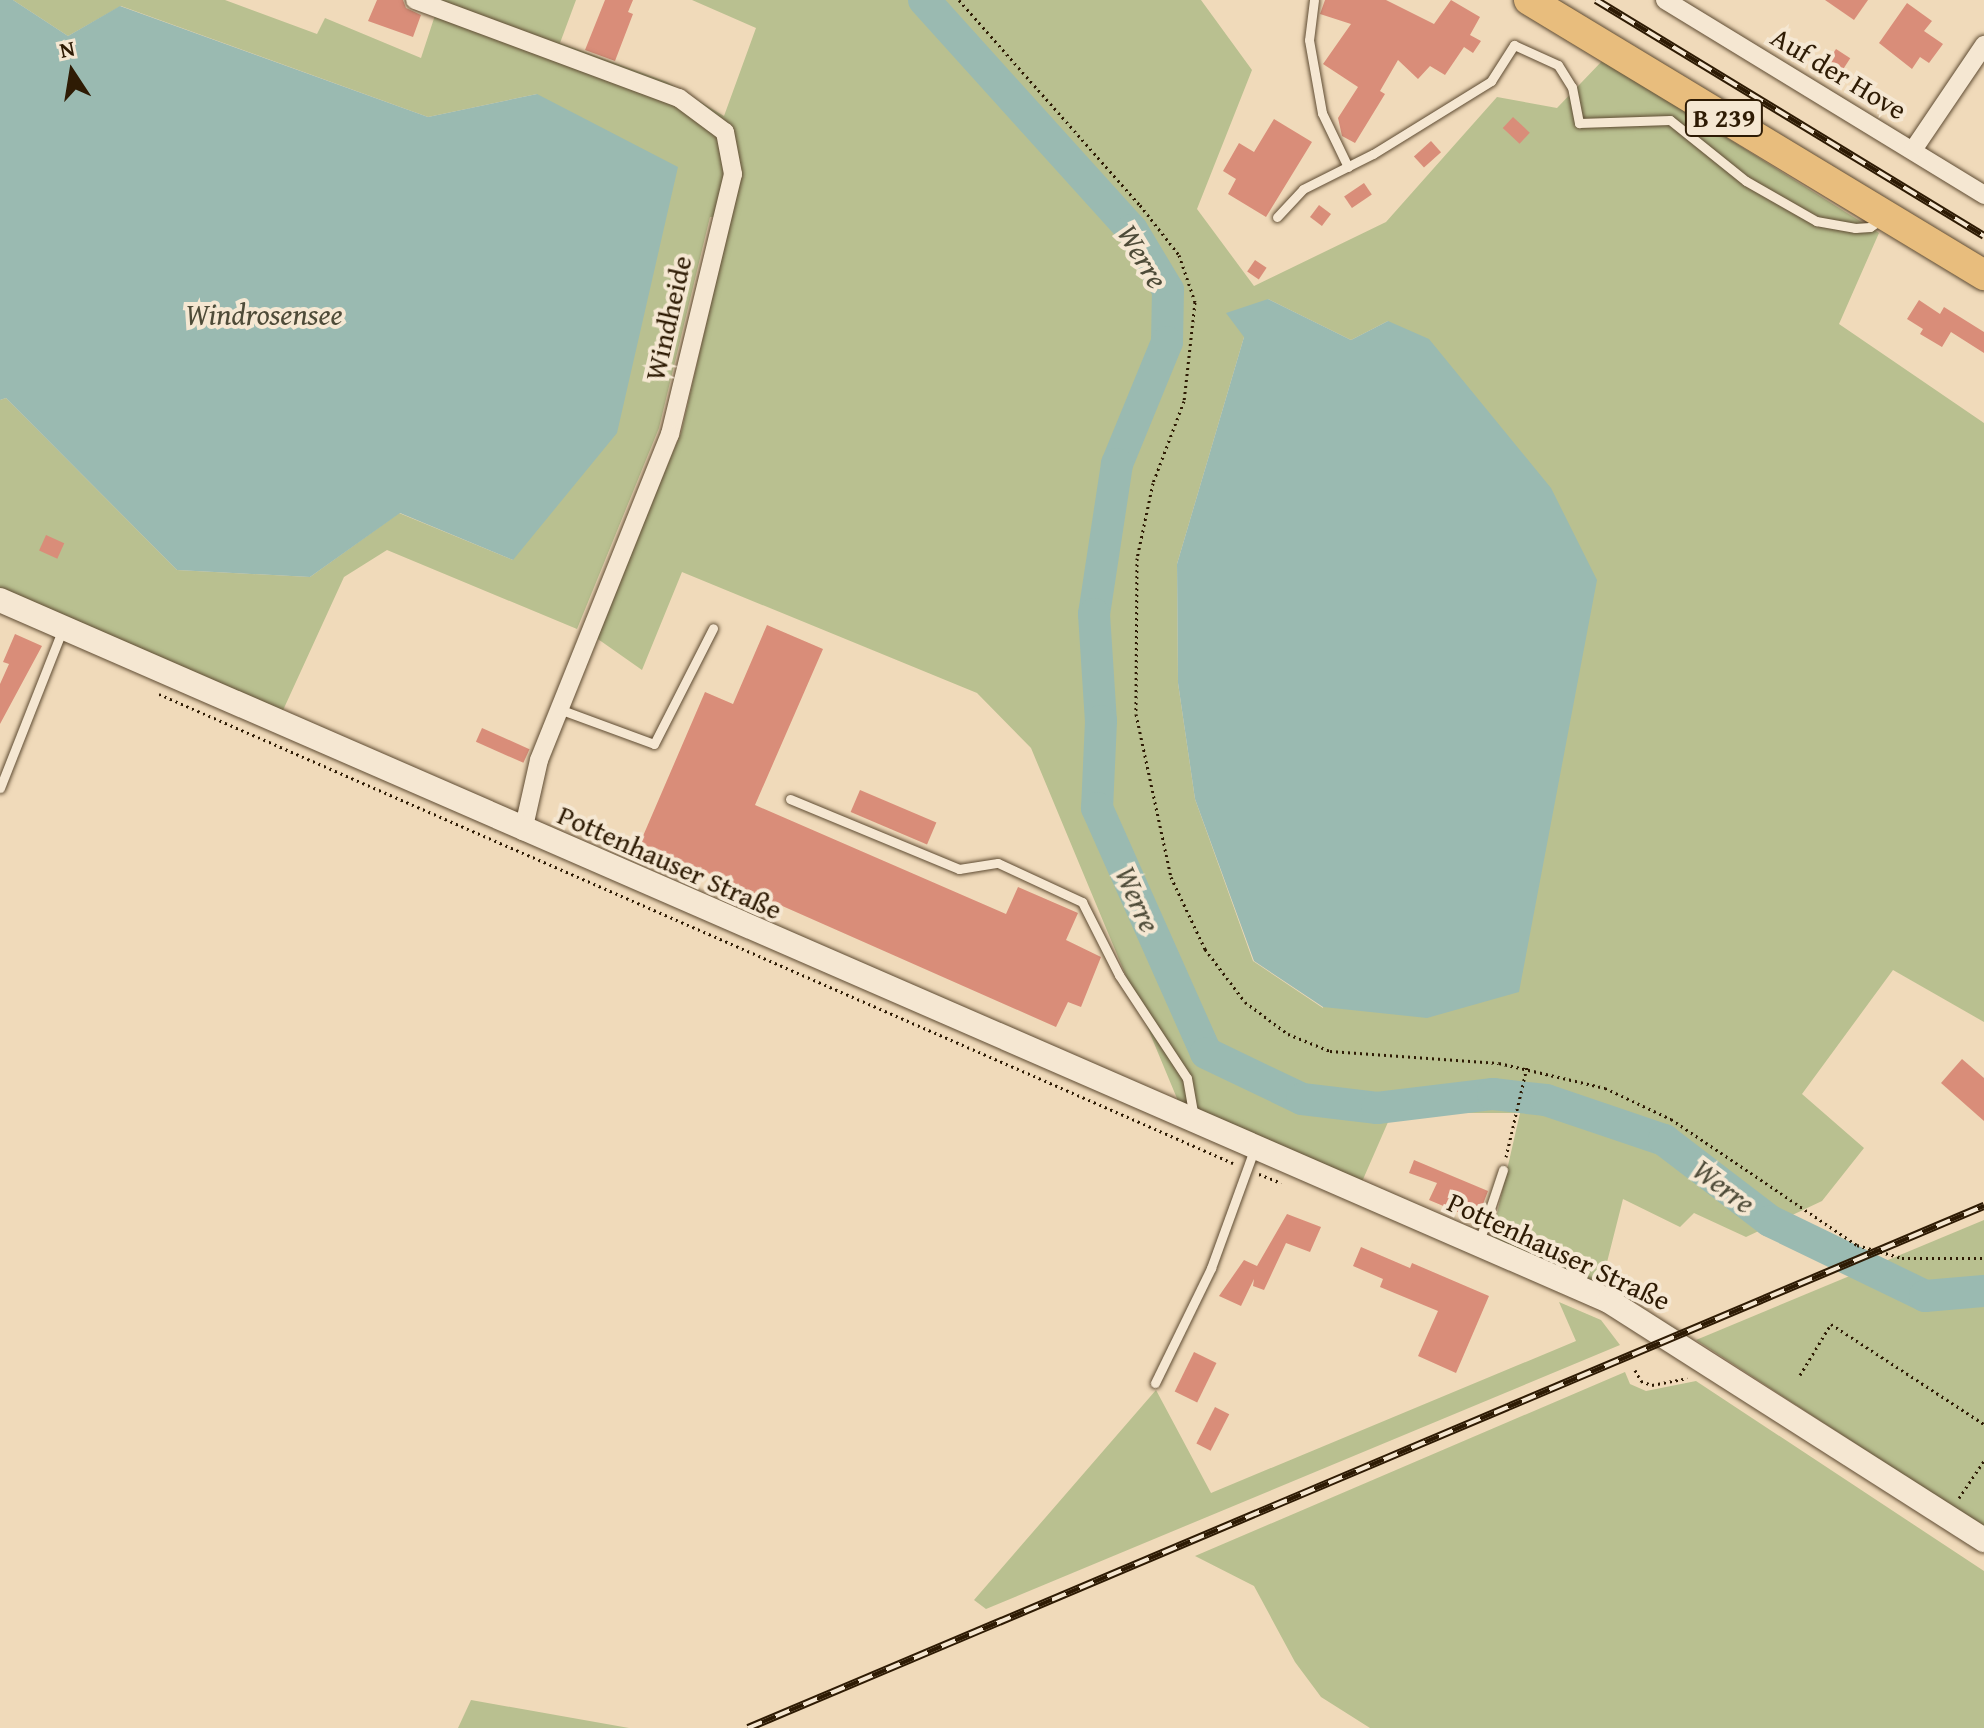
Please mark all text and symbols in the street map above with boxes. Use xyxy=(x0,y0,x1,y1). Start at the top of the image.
street label: Auf der Hove xyxy=(1765,20,1913,126)
text: N xyxy=(56,31,78,66)
north arrow xyxy=(32,32,112,112)
road number: B 239 xyxy=(1684,96,1764,140)
water label: Werre xyxy=(1110,217,1176,295)
street label: Windheide xyxy=(637,252,699,384)
water label: Windrosensee xyxy=(185,296,343,332)
street label: Pottenhauser Straße xyxy=(553,798,787,926)
water label: Werre xyxy=(1108,861,1168,937)
water label: Werre xyxy=(1686,1151,1762,1221)
street label: Pottenhauser Straße xyxy=(1442,1185,1676,1317)

